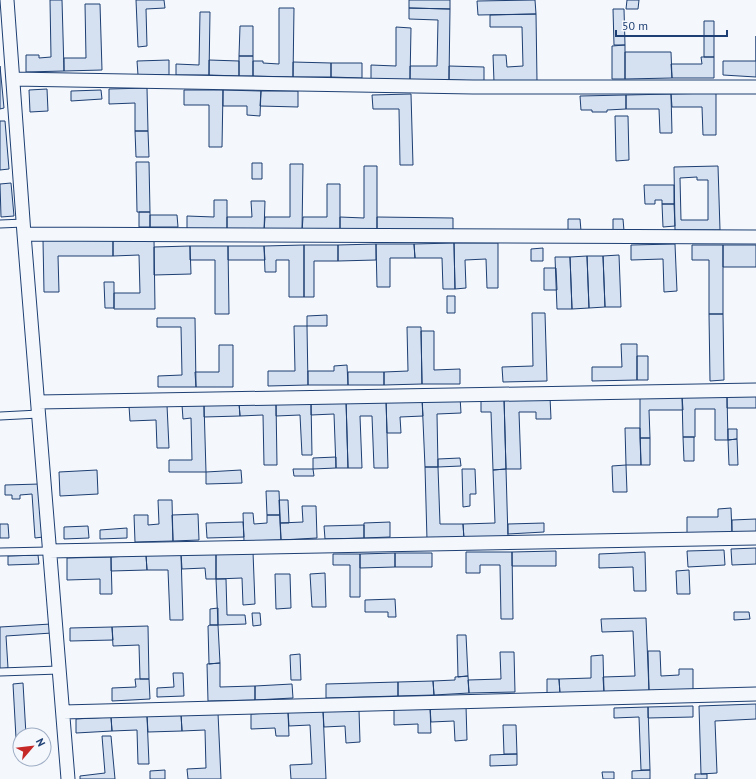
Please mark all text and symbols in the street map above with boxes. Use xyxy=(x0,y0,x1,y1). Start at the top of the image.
scale bar xyxy=(616,12,727,38)
text: 50 m xyxy=(622,18,648,33)
north arrow xyxy=(12,727,52,767)
text: N xyxy=(33,736,49,749)

